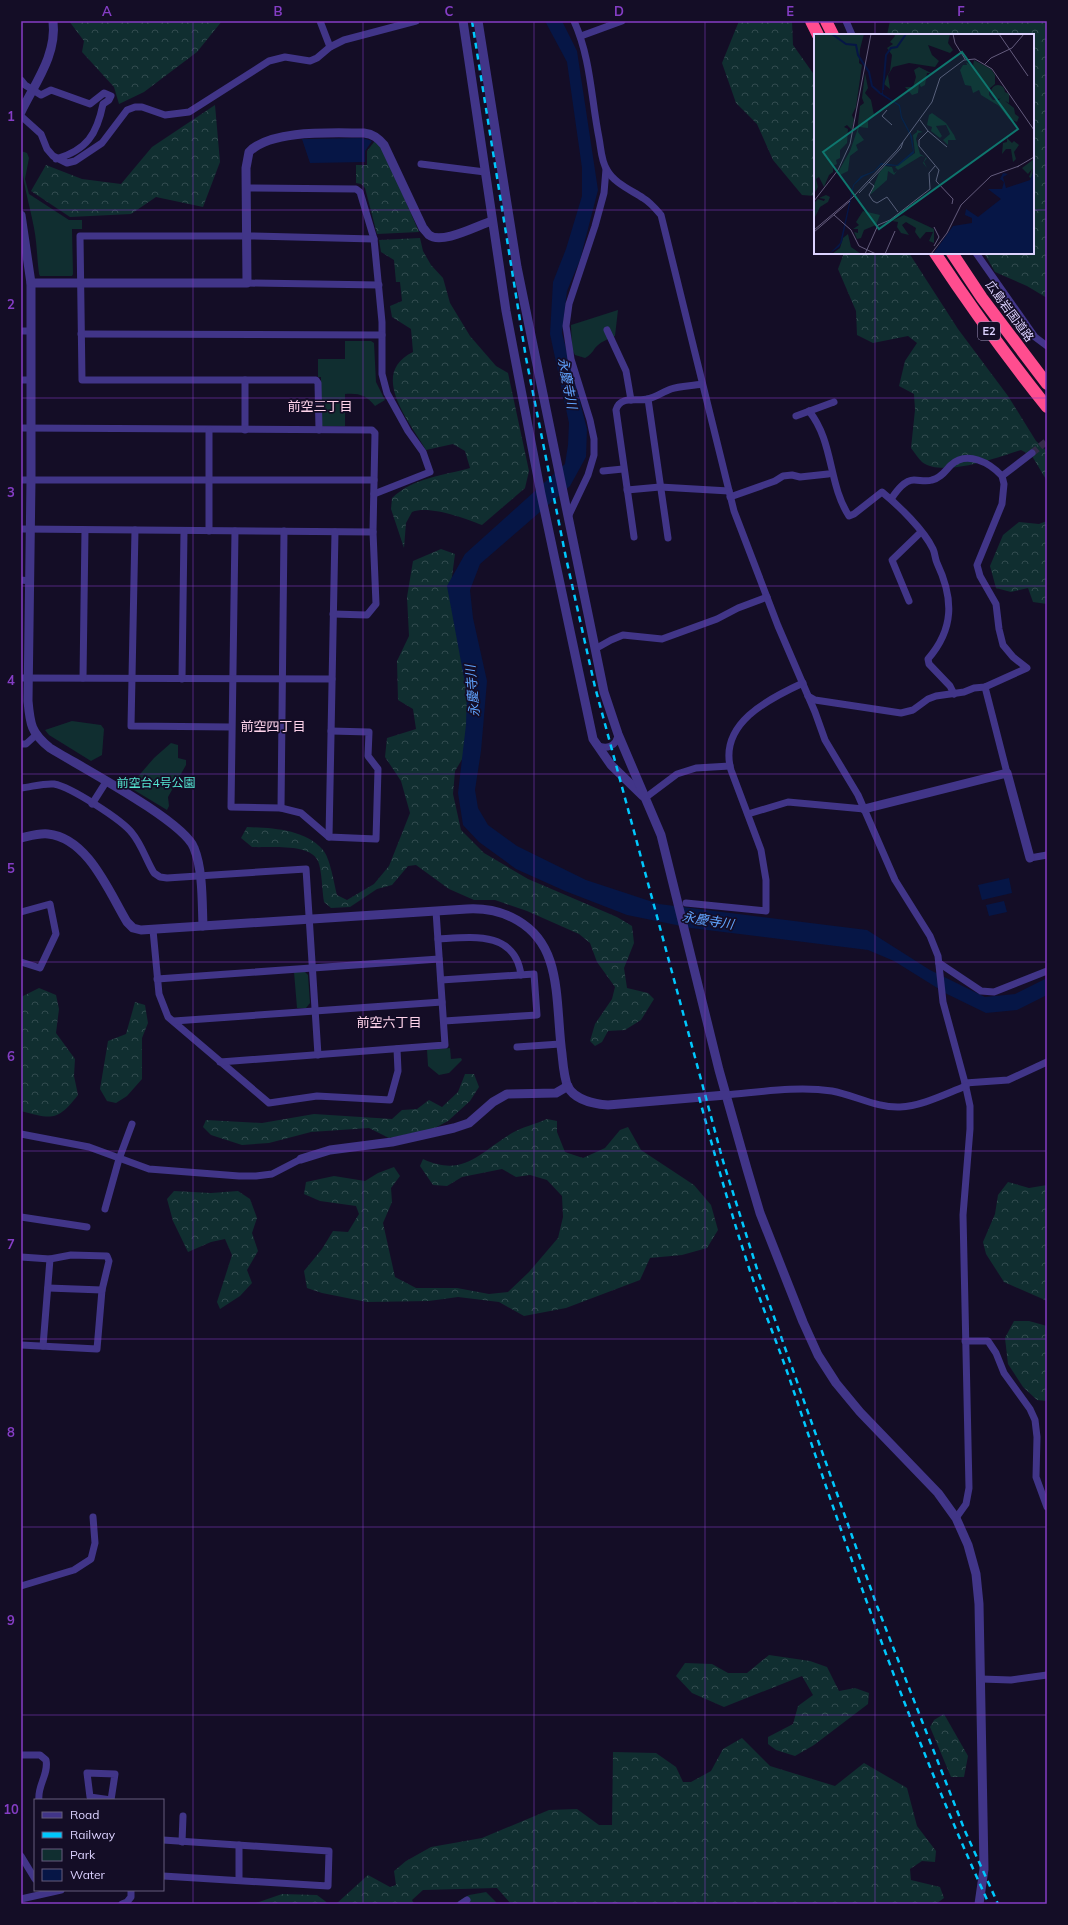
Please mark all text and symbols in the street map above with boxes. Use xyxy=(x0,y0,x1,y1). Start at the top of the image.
text: A xyxy=(102,3,112,19)
text: B xyxy=(274,3,283,19)
text: C xyxy=(445,3,454,19)
text: D xyxy=(614,3,624,19)
text: E xyxy=(786,3,794,19)
text: F xyxy=(957,3,965,19)
inset map xyxy=(814,34,1034,254)
text: 1 xyxy=(7,108,15,124)
street label: 広島岩国道路 xyxy=(983,277,1037,345)
text: 2 xyxy=(7,296,15,312)
road number: E2 xyxy=(978,322,1000,340)
water label: 永慶寺川 xyxy=(555,356,581,412)
district label: 前空三丁目 xyxy=(287,398,353,414)
text: 3 xyxy=(7,484,15,500)
water label: 永慶寺川 xyxy=(462,662,482,718)
text: 4 xyxy=(7,672,15,688)
district label: 前空四丁目 xyxy=(240,718,306,734)
park label: 前空台4号公園 xyxy=(116,775,196,790)
text: 5 xyxy=(7,860,15,876)
water label: 永慶寺川 xyxy=(681,908,737,932)
district label: 前空六丁目 xyxy=(356,1014,422,1030)
text: 6 xyxy=(7,1048,15,1064)
text: 7 xyxy=(7,1236,15,1252)
text: 8 xyxy=(7,1424,15,1440)
text: 9 xyxy=(7,1612,15,1628)
legend xyxy=(34,1799,164,1891)
text: 10 xyxy=(3,1801,19,1817)
text: Road xyxy=(70,1807,99,1822)
text: Railway xyxy=(70,1827,116,1842)
text: Park xyxy=(70,1847,96,1862)
text: Water xyxy=(70,1867,106,1882)

